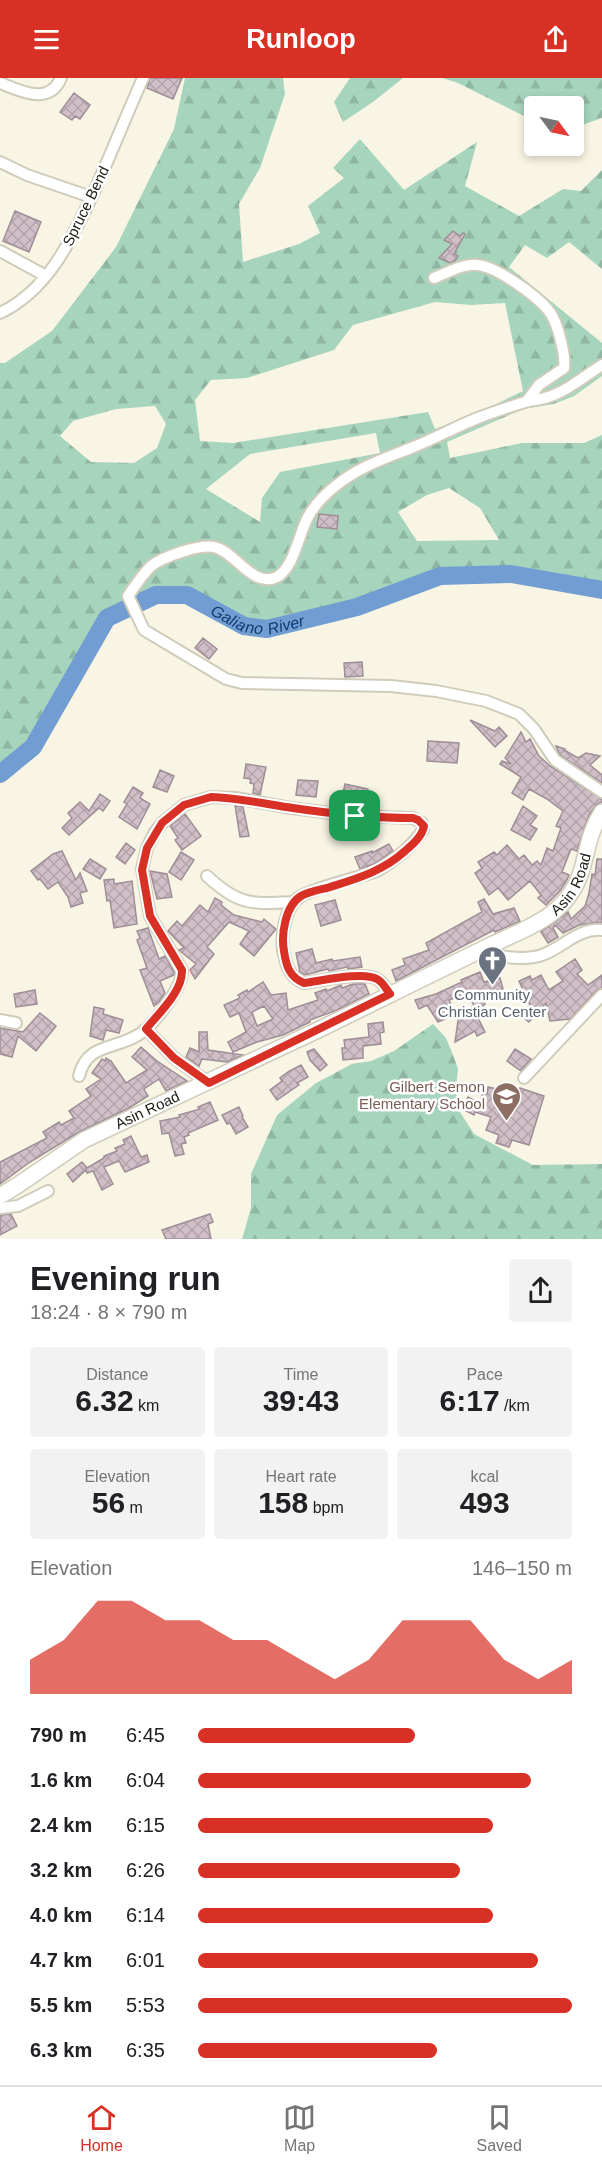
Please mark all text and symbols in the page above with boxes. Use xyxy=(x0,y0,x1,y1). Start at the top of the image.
icon: menu xyxy=(30,23,63,56)
icon: share xyxy=(539,23,572,56)
text: Runloop xyxy=(246,24,356,54)
north arrow xyxy=(524,96,584,156)
map controls xyxy=(524,96,584,156)
street label: Spruce Bend xyxy=(59,163,112,248)
water label: Galiano River xyxy=(208,602,307,638)
pin xyxy=(329,790,380,841)
icon: arrive xyxy=(338,799,371,832)
street label: Asin Road xyxy=(547,851,594,919)
church icon: Community Christian Center xyxy=(476,944,508,986)
place label: Community Christian Center xyxy=(438,986,546,1020)
place label: Gilbert Semon Elementary School xyxy=(359,1078,485,1112)
school or university icon: Gilbert Semon Elementary School xyxy=(490,1080,522,1122)
street label: Asin Road xyxy=(112,1087,182,1132)
button: share xyxy=(509,1259,572,1322)
text: Evening run xyxy=(30,1260,221,1297)
text: 18:24 · 8 × 790 m xyxy=(30,1301,187,1323)
text: Distance xyxy=(86,1366,148,1383)
text: Time xyxy=(284,1366,318,1383)
text: Pace xyxy=(466,1366,503,1383)
text: 6.32 xyxy=(75,1384,134,1417)
text: 39:43 xyxy=(263,1384,339,1417)
text: 6:17 xyxy=(440,1384,500,1417)
text: km xyxy=(134,1397,159,1414)
text: /km xyxy=(500,1397,530,1414)
text: Elevation xyxy=(84,1468,150,1485)
text: Heart rate xyxy=(265,1468,337,1485)
text: kcal xyxy=(470,1468,499,1485)
text: 56 xyxy=(92,1486,125,1519)
text: 158 xyxy=(258,1486,308,1519)
text: 493 xyxy=(460,1486,510,1519)
text: m xyxy=(125,1499,143,1516)
text: bpm xyxy=(308,1499,344,1516)
text: Elevation xyxy=(30,1557,112,1579)
text: 146–150 m xyxy=(472,1557,572,1579)
text: 790 m xyxy=(30,1724,87,1746)
text: 6:45 xyxy=(126,1724,165,1746)
text: 1.6 km xyxy=(30,1769,92,1791)
text: 6:04 xyxy=(126,1769,165,1791)
text: 2.4 km xyxy=(30,1814,92,1836)
text: 6:15 xyxy=(126,1814,165,1836)
text: 3.2 km xyxy=(30,1859,92,1881)
text: 6:26 xyxy=(126,1859,165,1881)
text: 4.0 km xyxy=(30,1904,92,1926)
text: 6:14 xyxy=(126,1904,165,1926)
text: 4.7 km xyxy=(30,1949,92,1971)
text: 6:01 xyxy=(126,1949,165,1971)
text: 5.5 km xyxy=(30,1994,92,2016)
text: 5:53 xyxy=(126,1994,165,2016)
text: 6.3 km xyxy=(30,2039,92,2061)
text: 6:35 xyxy=(126,2039,165,2061)
tab: Home xyxy=(80,2101,123,2155)
tab: Map xyxy=(283,2101,316,2155)
tab: Saved xyxy=(476,2101,522,2155)

